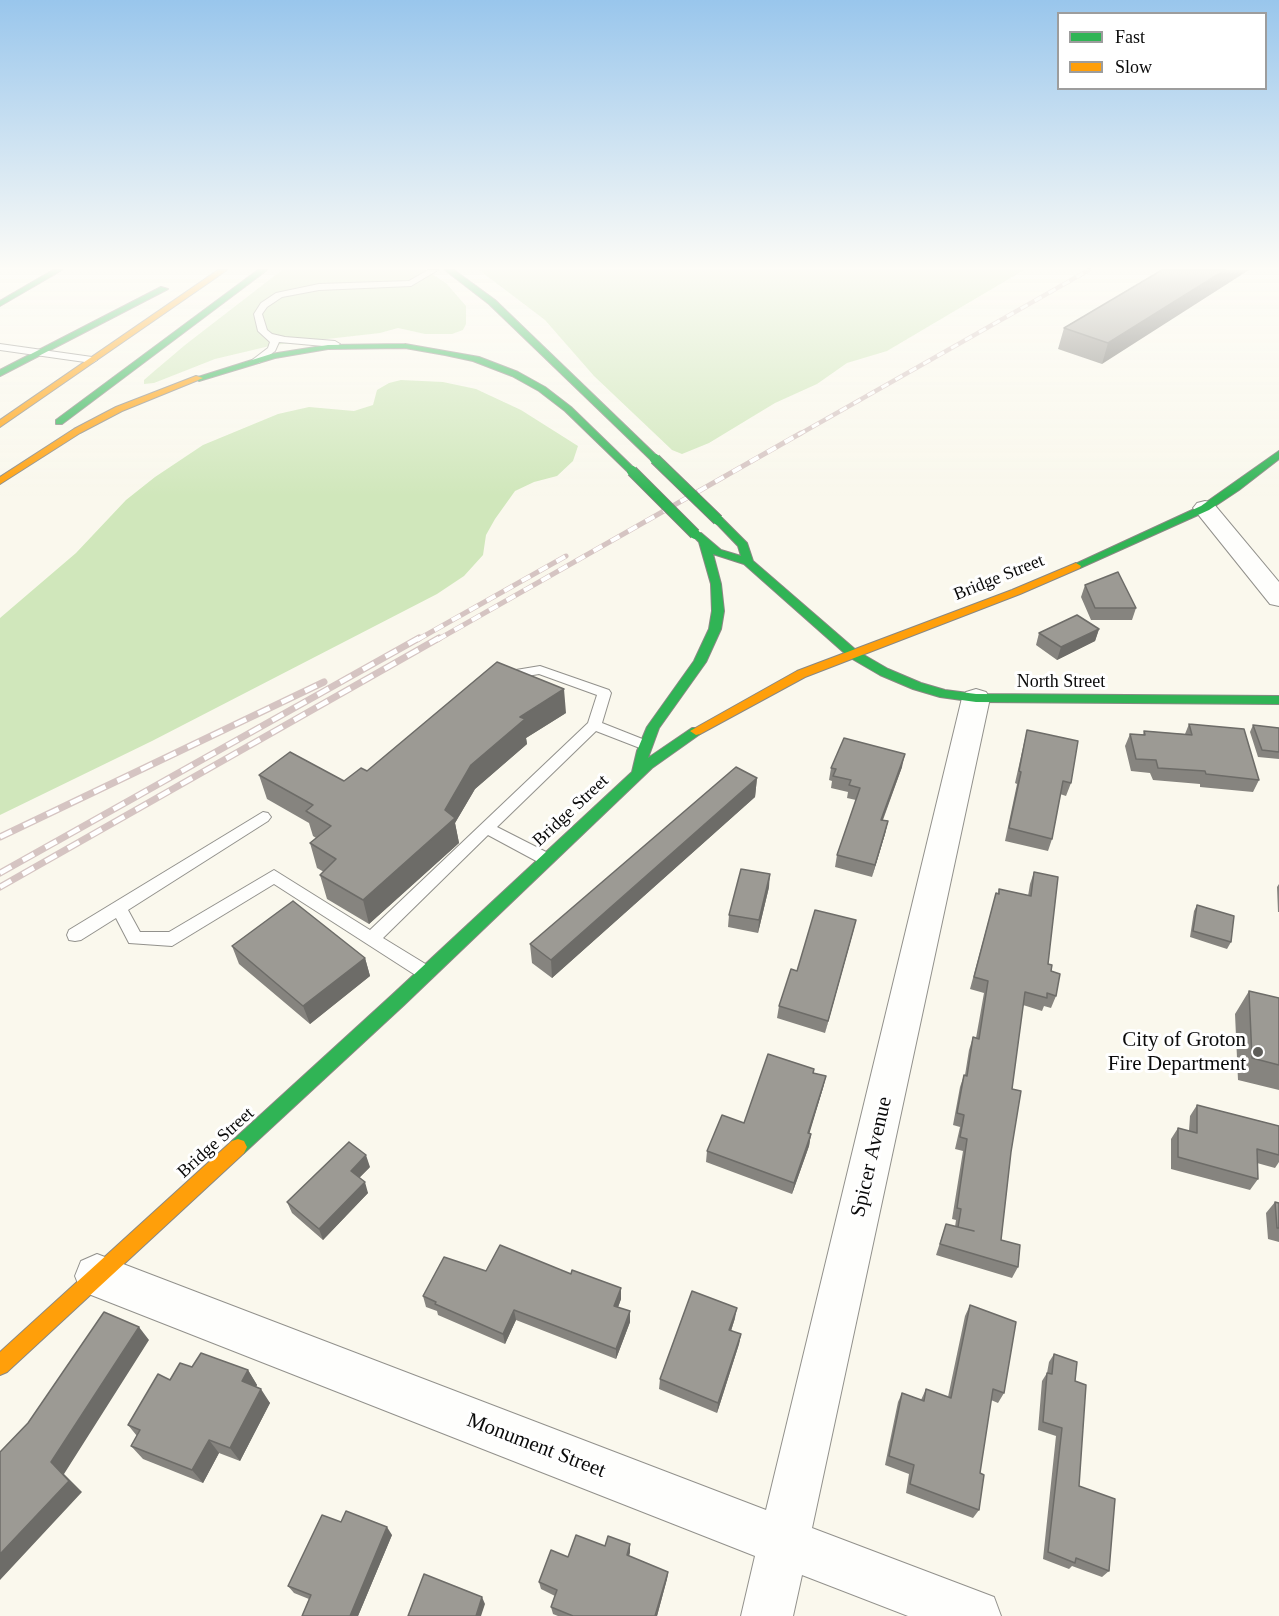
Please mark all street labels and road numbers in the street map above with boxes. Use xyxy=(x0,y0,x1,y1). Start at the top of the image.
street label: Bridge Street xyxy=(951,550,1047,606)
street label: North Street xyxy=(1017,671,1105,693)
street label: Bridge Street xyxy=(529,771,613,851)
street label: Spicer Avenue xyxy=(846,1094,898,1220)
street label: Bridge Street xyxy=(173,1103,259,1183)
street label: Monument Street xyxy=(463,1408,609,1484)

